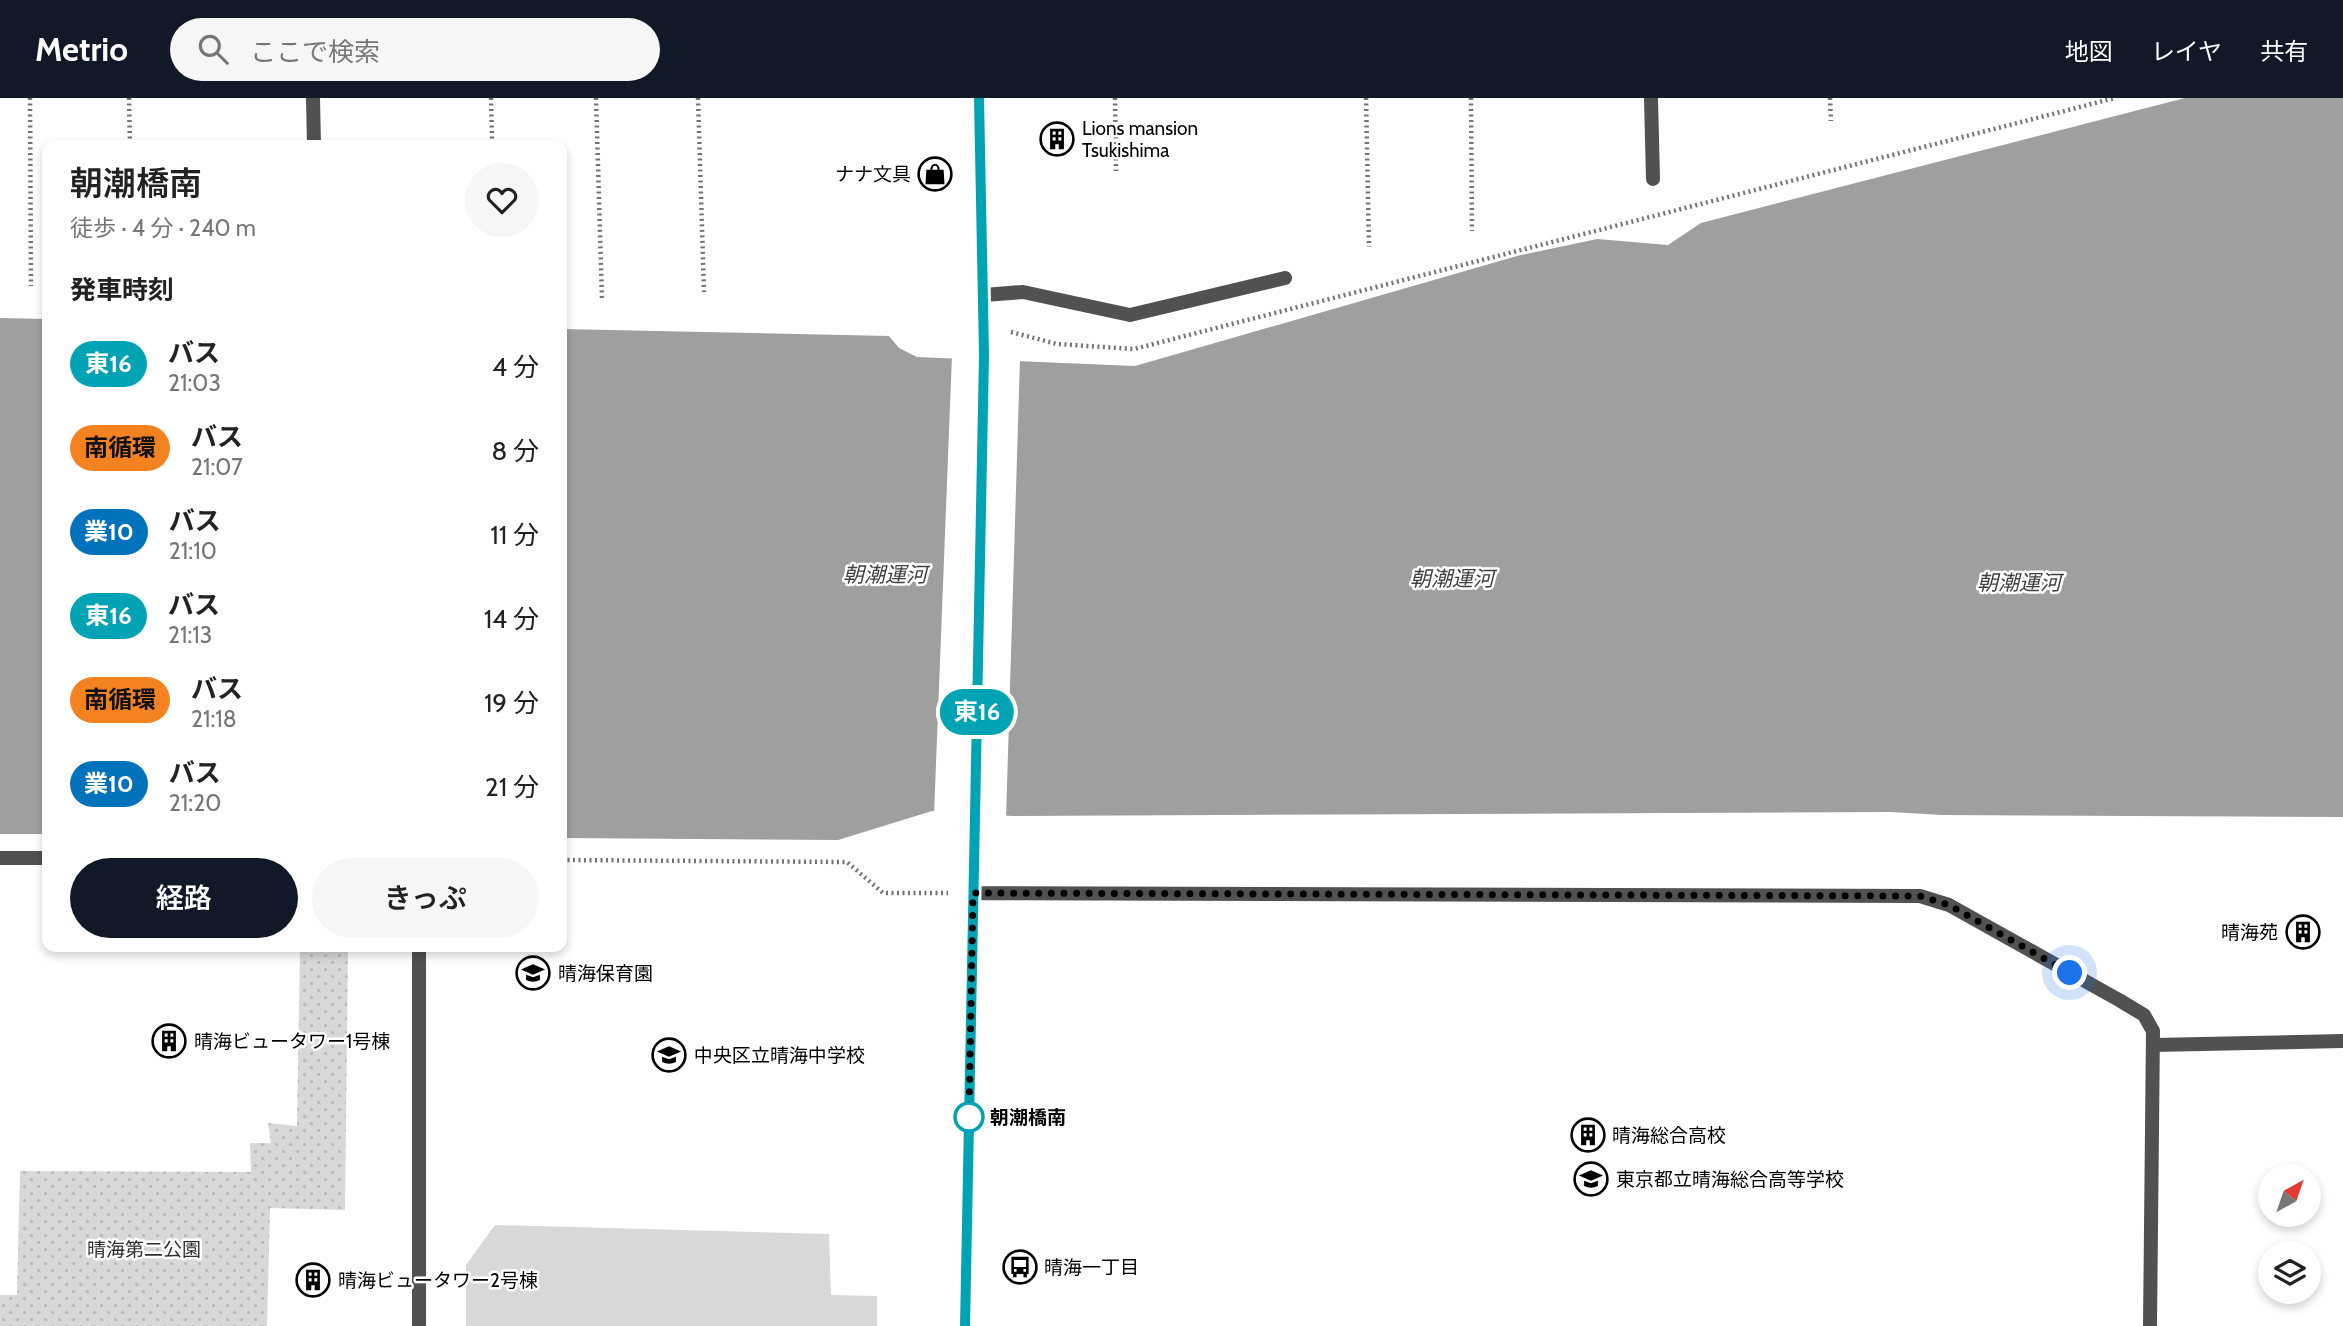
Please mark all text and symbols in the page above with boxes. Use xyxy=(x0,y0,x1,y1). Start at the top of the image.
search box xyxy=(170,18,660,81)
text: Metrio xyxy=(35,29,128,69)
icon: search xyxy=(194,30,232,68)
text: ここで検索 xyxy=(250,36,380,68)
text: 地図 xyxy=(2065,37,2113,66)
text: レイヤ xyxy=(2151,37,2222,66)
text: 共有 xyxy=(2260,37,2308,66)
place label: Lions mansion Tsukishima xyxy=(1082,117,1198,162)
building icon: Lions mansion Tsukishima xyxy=(1038,120,1076,158)
shop icon: ナナ文具 xyxy=(916,155,954,193)
text: 朝潮橋南 xyxy=(70,163,202,203)
button: heart xyxy=(465,163,539,237)
place label: ナナ文具 xyxy=(835,163,911,186)
text: 徒歩 · 4 分 · 240 m xyxy=(70,214,256,242)
text: 発車時刻 xyxy=(70,274,174,306)
text: バス xyxy=(168,337,220,369)
text: 東16 xyxy=(85,349,132,378)
text: 4 分 xyxy=(492,351,539,383)
text: 21:03 xyxy=(168,369,221,397)
text: バス xyxy=(191,421,243,453)
text: 南循環 xyxy=(84,433,156,462)
text: 8 分 xyxy=(491,435,539,467)
text: 21:07 xyxy=(191,453,243,481)
text: バス xyxy=(169,505,221,537)
text: 業10 xyxy=(84,517,134,546)
text: 11 分 xyxy=(490,519,539,551)
text: 21:10 xyxy=(169,537,217,565)
water label: 朝潮運河 xyxy=(843,562,931,587)
water label: 朝潮運河 xyxy=(1410,566,1498,591)
water label: 朝潮運河 xyxy=(1977,570,2065,595)
text: バス xyxy=(168,589,220,621)
text: 東16 xyxy=(85,601,132,630)
text: 14 分 xyxy=(484,603,539,635)
text: 21:13 xyxy=(168,621,212,649)
text: バス xyxy=(191,673,243,705)
text: 南循環 xyxy=(84,685,156,714)
text: 19 分 xyxy=(484,687,539,719)
line badge: 東16 xyxy=(937,689,1017,735)
text: 東16 xyxy=(954,697,1000,726)
text: 21:18 xyxy=(191,705,237,733)
text: バス xyxy=(169,757,221,789)
text: 業10 xyxy=(84,769,134,798)
text: 21 分 xyxy=(485,771,539,803)
text: 21:20 xyxy=(169,789,221,817)
button: 経路 xyxy=(70,858,298,938)
button: きっぷ xyxy=(312,858,539,938)
building icon: 晴海苑 xyxy=(2284,913,2322,951)
place label: 晴海苑 xyxy=(2221,921,2278,944)
school or university icon: 晴海保育園 xyxy=(514,954,552,992)
your location xyxy=(2052,955,2087,990)
place label: 晴海保育園 xyxy=(558,962,653,985)
building icon: 晴海ビュータワー1号棟 xyxy=(150,1022,188,1060)
place label: 晴海ビュータワー1号棟 xyxy=(194,1030,390,1053)
school or university icon: 中央区立晴海中学校 xyxy=(650,1036,688,1074)
place label: 中央区立晴海中学校 xyxy=(694,1044,865,1067)
marker: 朝潮橋南 xyxy=(954,1102,984,1132)
place label: 朝潮橋南 xyxy=(990,1106,1066,1129)
building icon: 晴海総合高校 xyxy=(1569,1116,1607,1154)
place label: 晴海総合高校 xyxy=(1612,1124,1726,1147)
school or university icon: 東京都立晴海総合高等学校 xyxy=(1572,1160,1610,1198)
north arrow xyxy=(2258,1164,2320,1227)
map controls xyxy=(2258,1164,2321,1304)
place label: 東京都立晴海総合高等学校 xyxy=(1616,1168,1844,1191)
park label: 晴海第二公園 xyxy=(87,1238,201,1261)
button: layers xyxy=(2258,1241,2321,1304)
bus stop icon: 晴海一丁目 xyxy=(1001,1248,1039,1286)
place label: 晴海一丁目 xyxy=(1044,1256,1139,1279)
building icon: 晴海ビュータワー2号棟 xyxy=(294,1261,332,1299)
place label: 晴海ビュータワー2号棟 xyxy=(338,1269,538,1292)

